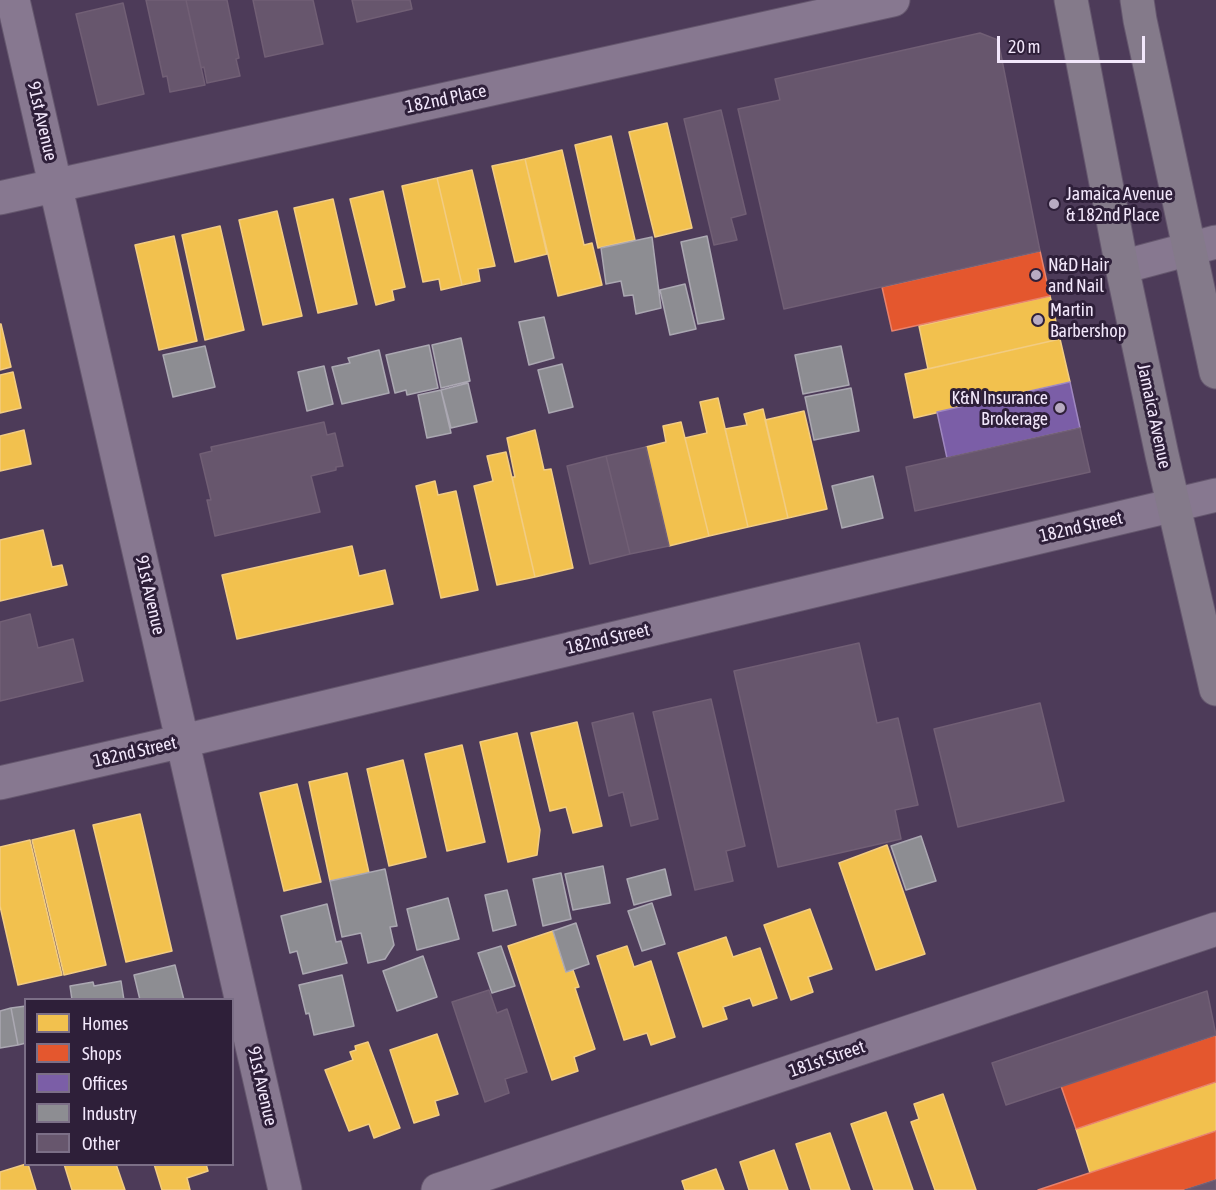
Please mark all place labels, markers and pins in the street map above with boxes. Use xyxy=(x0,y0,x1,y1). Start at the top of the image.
place label: Jamaica Avenue & 182nd Place xyxy=(1066,183,1173,226)
marker: Jamaica Avenue & 182nd Place xyxy=(1047,197,1061,211)
place label: N&D Hair and Nail xyxy=(1048,254,1109,296)
marker: N&D Hair and Nail xyxy=(1029,268,1043,282)
place label: Martin Barbershop xyxy=(1050,299,1126,342)
marker: Martin Barbershop xyxy=(1031,313,1045,327)
place label: K&N Insurance Brokerage xyxy=(951,387,1048,430)
marker: K&N Insurance Brokerage xyxy=(1053,401,1067,415)

